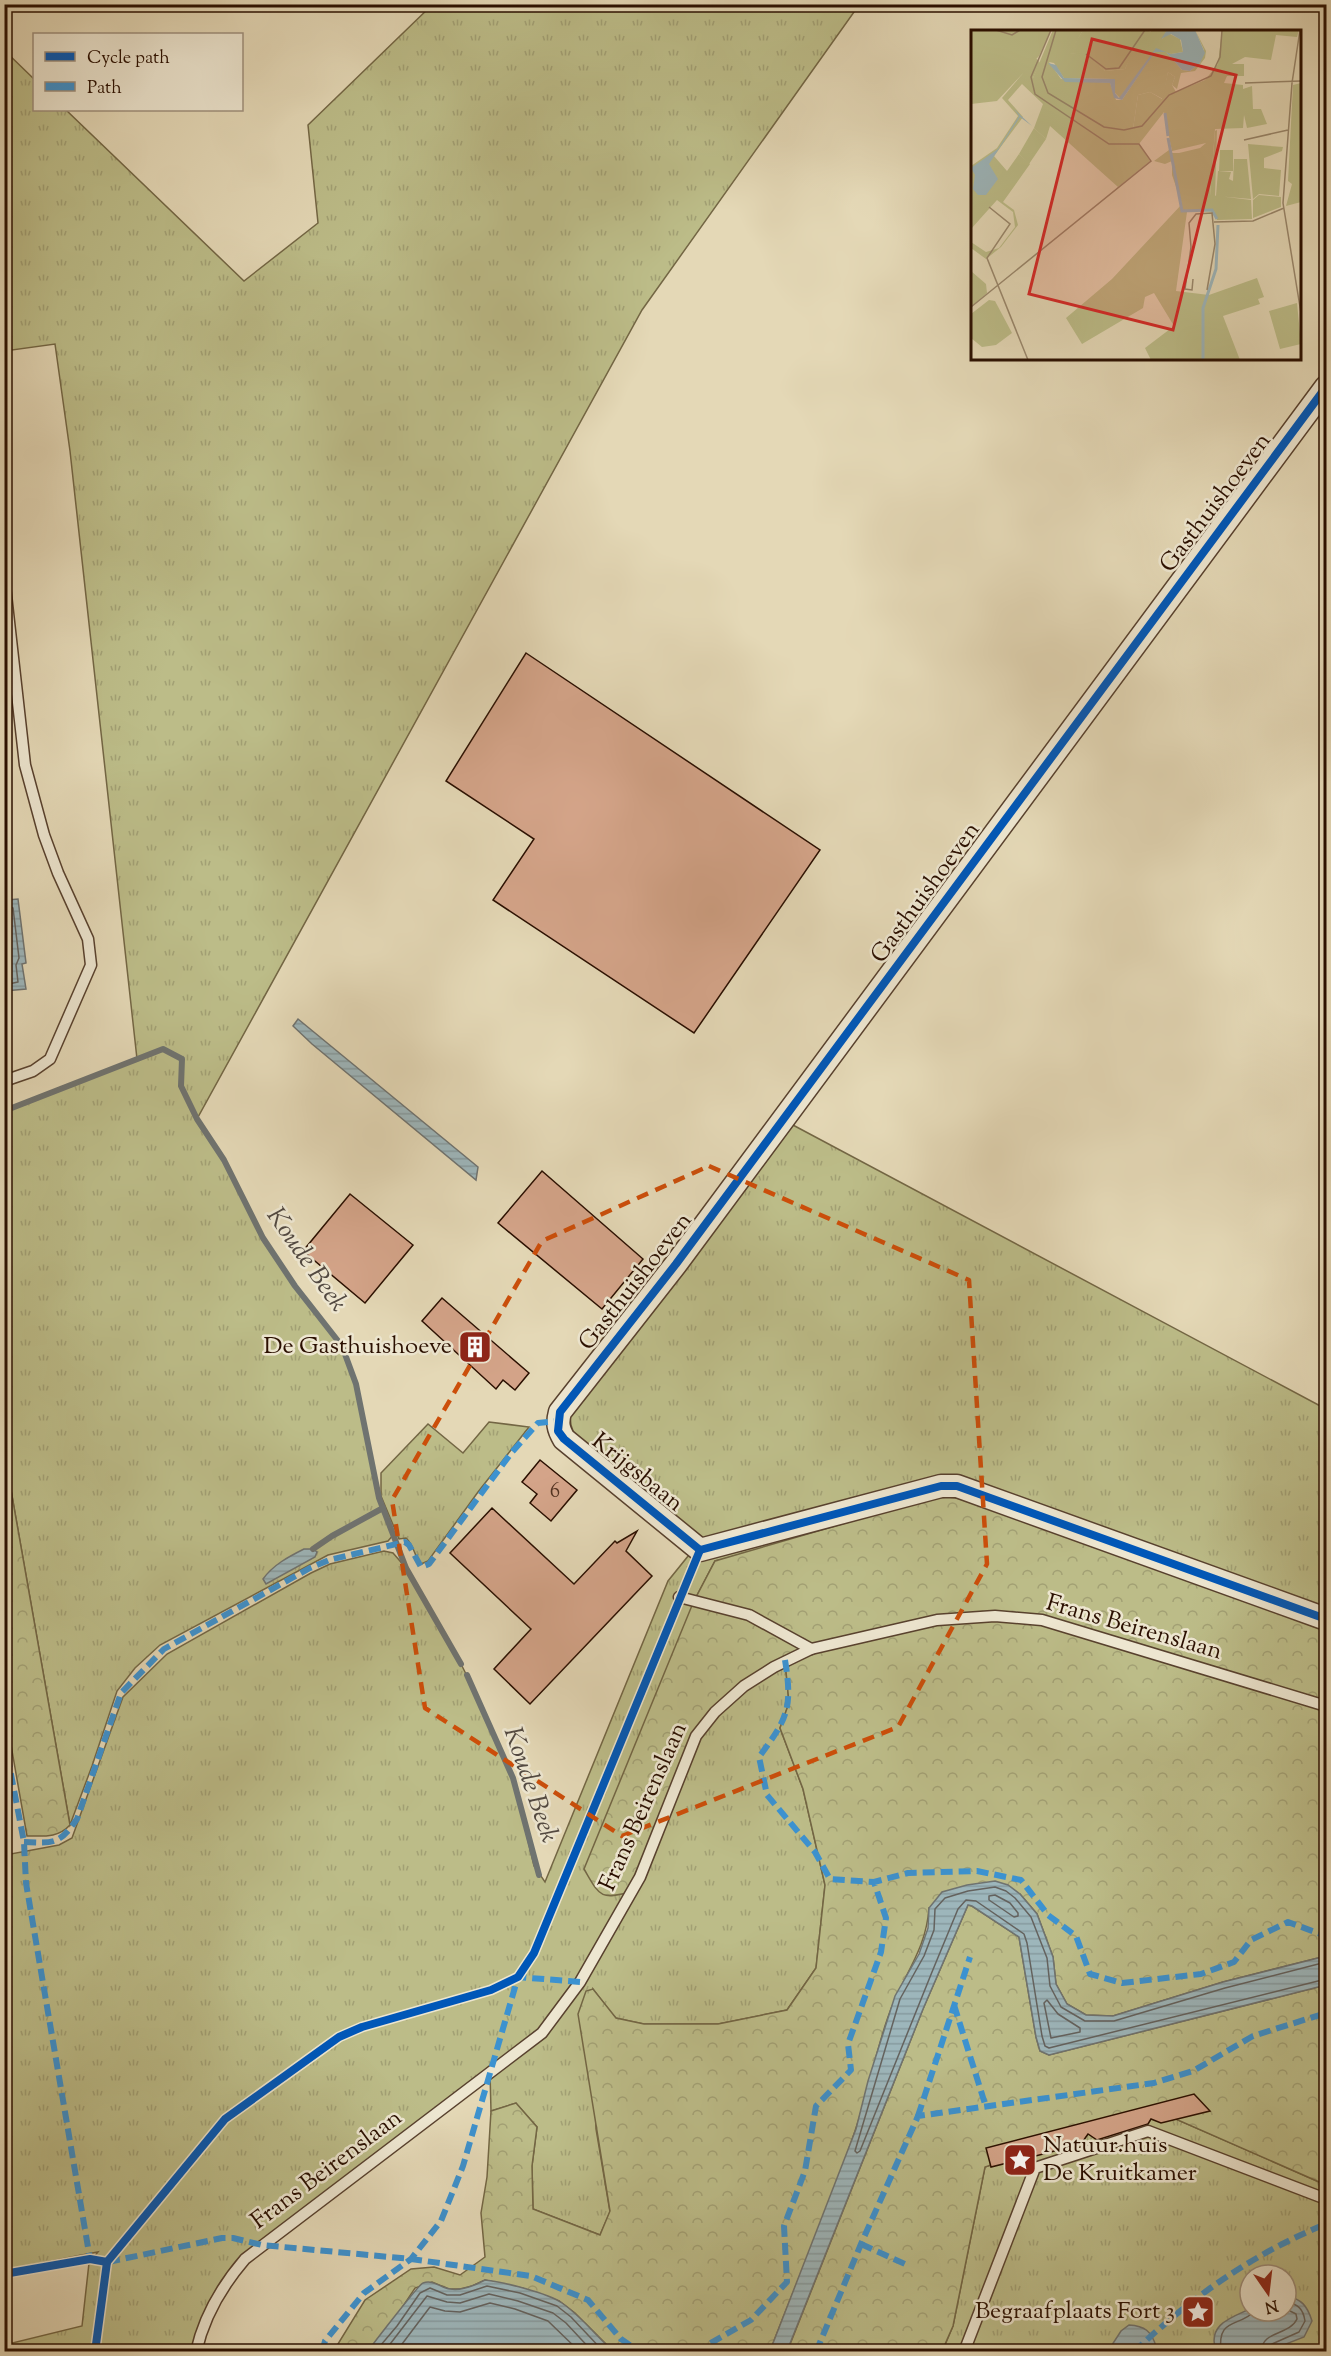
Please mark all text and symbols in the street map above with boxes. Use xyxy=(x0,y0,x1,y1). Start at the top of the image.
inset map xyxy=(971,30,1301,360)
legend xyxy=(33,33,243,111)
text: Cycle path xyxy=(87,46,170,72)
text: Path xyxy=(87,76,122,102)
street label: Gasthuishoeven xyxy=(1152,426,1280,580)
street label: Gasthuishoeven xyxy=(863,815,989,971)
water label: Koude Beek xyxy=(256,1200,356,1320)
street label: Gasthuishoeven xyxy=(571,1206,701,1358)
building icon: De Gasthuishoeve xyxy=(457,1329,493,1365)
place label: De Gasthuishoeve xyxy=(264,1330,452,1364)
street label: Krijgsbaan xyxy=(584,1425,690,1521)
house number: 6 xyxy=(550,1477,560,1507)
street label: Frans Beirenslaan xyxy=(1042,1587,1226,1669)
street label: Frans Beirenslaan xyxy=(592,1717,696,1897)
water label: Koude Beek xyxy=(493,1722,567,1848)
street label: Frans Beirenslaan xyxy=(244,2102,410,2238)
place label: Natuur.huis De Kruitkamer xyxy=(1043,2129,1197,2191)
place icon: Natuur.huis De Kruitkamer xyxy=(1002,2142,1038,2178)
north arrow xyxy=(1238,2263,1298,2323)
text: N xyxy=(1262,2292,1280,2318)
place icon: Begraafplaats Fort 3 xyxy=(1180,2294,1216,2330)
place label: Begraafplaats Fort 3 xyxy=(975,2295,1175,2329)

